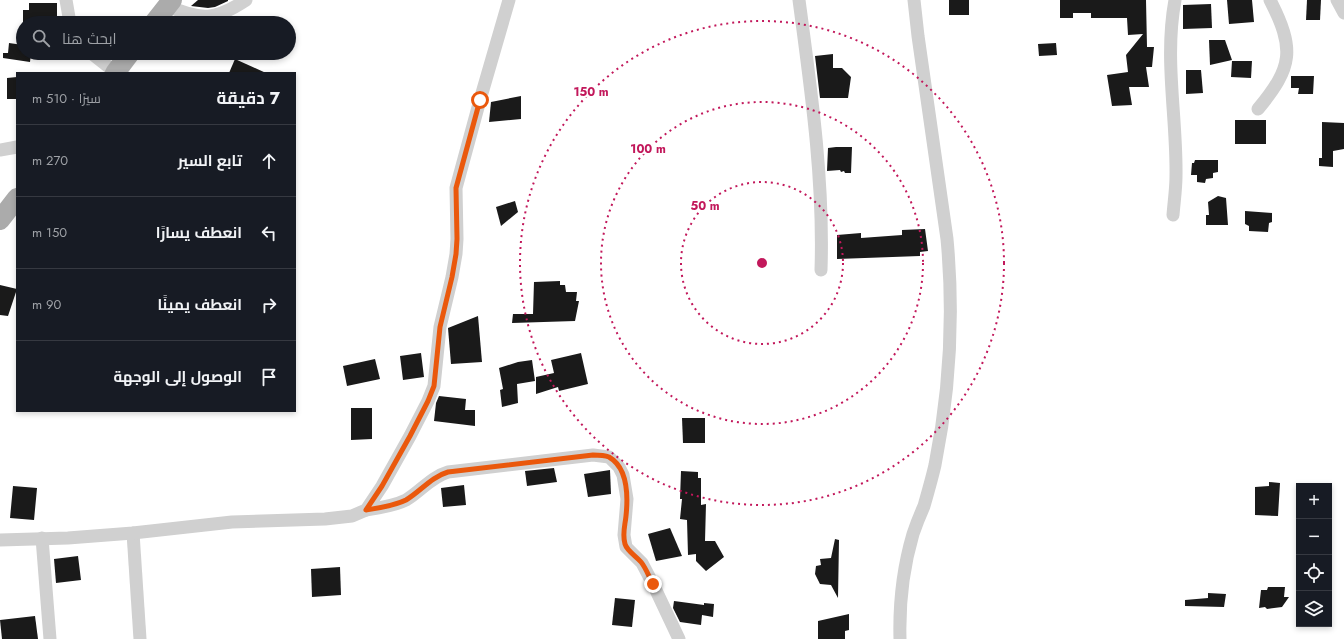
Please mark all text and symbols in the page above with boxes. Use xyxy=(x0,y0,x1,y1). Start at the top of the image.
search box xyxy=(16,16,296,60)
icon: search xyxy=(30,27,52,49)
text: ابحث هنا xyxy=(62,28,117,50)
text: 150 m xyxy=(573,83,609,101)
text: 7 دقيقة xyxy=(217,86,280,110)
text: سيرًا · 510 m xyxy=(32,89,101,108)
route start xyxy=(471,91,489,109)
text: 100 m xyxy=(630,140,666,158)
text: تابع السير xyxy=(178,150,242,172)
icon: ahead xyxy=(258,150,280,172)
text: 270 m xyxy=(32,151,68,170)
text: 50 m xyxy=(690,197,720,215)
text: انعطف يسارًا xyxy=(156,222,242,244)
icon: left xyxy=(258,222,280,244)
text: 150 m xyxy=(32,223,67,242)
centre of rings xyxy=(755,256,769,270)
text: انعطف يمينًا xyxy=(158,294,242,316)
icon: right xyxy=(258,294,280,316)
text: 90 m xyxy=(32,295,61,314)
text: الوصول إلى الوجهة xyxy=(113,366,242,388)
icon: arrive xyxy=(258,366,280,388)
map controls xyxy=(1296,483,1332,627)
button: + xyxy=(1296,483,1332,519)
button: − xyxy=(1296,519,1332,555)
button: locate xyxy=(1296,555,1332,591)
route end xyxy=(644,575,662,593)
button: layers xyxy=(1296,591,1332,627)

